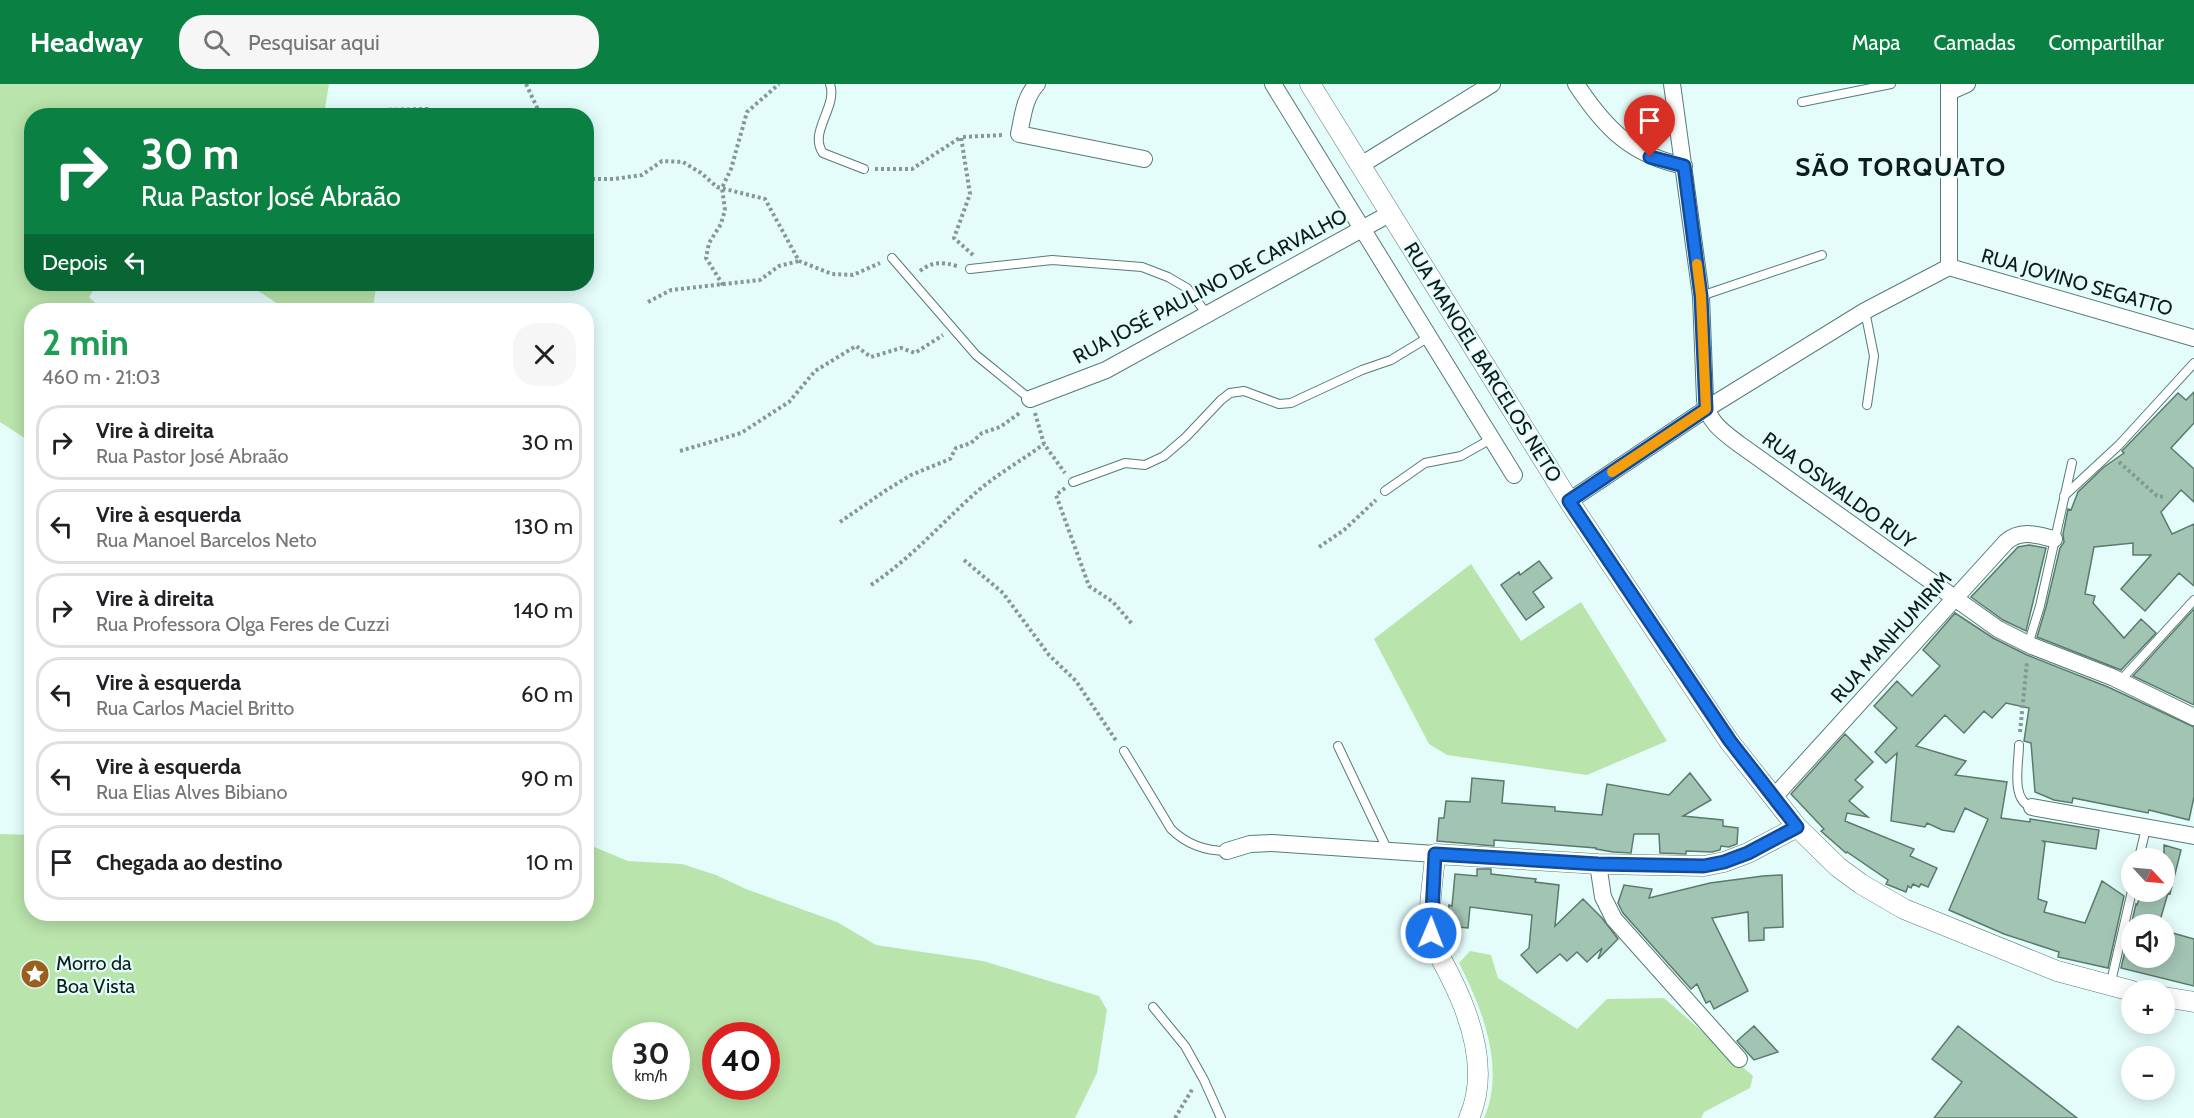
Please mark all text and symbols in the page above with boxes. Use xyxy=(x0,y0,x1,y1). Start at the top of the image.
search box xyxy=(179,15,599,69)
text: Headway xyxy=(30,25,143,59)
icon: search xyxy=(200,26,233,59)
text: Pesquisar aqui xyxy=(248,29,380,56)
text: Mapa xyxy=(1852,30,1900,55)
text: Camadas xyxy=(1933,30,2015,55)
text: Compartilhar xyxy=(2048,30,2164,55)
pin xyxy=(1624,95,1675,157)
icon: arrive xyxy=(1633,104,1666,137)
text: 30 m xyxy=(141,128,239,180)
icon: right xyxy=(42,132,120,210)
district label: SÃO TORQUATO xyxy=(1795,151,2007,183)
text: Rua Pastor José Abraão xyxy=(141,180,401,213)
street label: RUA JOSÉ PAULINO DE CARVALHO xyxy=(1069,203,1351,369)
street label: RUA MANOEL BARCELOS NETO xyxy=(1399,238,1567,486)
street label: RUA JOVINO SEGATTO xyxy=(1979,243,2175,321)
icon: left xyxy=(119,246,152,279)
text: Depois xyxy=(42,249,107,276)
text: 2 min xyxy=(42,320,129,364)
button: close xyxy=(513,323,576,386)
text: 460 m · 21:03 xyxy=(42,365,161,389)
text: Vire à direita xyxy=(96,417,214,444)
icon: right xyxy=(45,426,78,459)
street label: RUA OSWALDO RUY xyxy=(1758,427,1921,554)
text: 30 m xyxy=(521,429,573,456)
text: Rua Pastor José Abraão xyxy=(96,444,289,468)
text: Vire à esquerda xyxy=(96,501,241,528)
icon: left xyxy=(45,510,78,543)
text: 130 m xyxy=(514,513,573,540)
text: Rua Manoel Barcelos Neto xyxy=(96,528,317,552)
street label: RUA MANHUMIRIM xyxy=(1826,566,1956,708)
text: Vire à direita xyxy=(96,585,214,612)
icon: right xyxy=(45,594,78,627)
text: 140 m xyxy=(514,597,573,624)
text: Rua Professora Olga Feres de Cuzzi xyxy=(96,612,390,636)
text: Vire à esquerda xyxy=(96,669,241,696)
icon: left xyxy=(45,678,78,711)
text: 60 m xyxy=(521,681,573,708)
text: Rua Carlos Maciel Britto xyxy=(96,696,294,720)
text: Vire à esquerda xyxy=(96,753,241,780)
icon: left xyxy=(45,762,78,795)
text: 90 m xyxy=(521,765,573,792)
text: Rua Elias Alves Bibiano xyxy=(96,780,287,804)
icon: arrive xyxy=(45,846,78,879)
north arrow xyxy=(2121,848,2175,902)
map controls xyxy=(2121,848,2175,1100)
text: Chegada ao destino xyxy=(96,849,282,876)
text: 10 m xyxy=(526,849,573,876)
position arrow xyxy=(1399,901,1463,965)
button: sound xyxy=(2121,914,2175,968)
place label: Morro da Boa Vista xyxy=(56,951,135,998)
place icon: Morro da Boa Vista xyxy=(19,958,51,990)
button: + xyxy=(2121,980,2175,1034)
speed limit sign: 40 xyxy=(702,1022,780,1100)
text: 30 xyxy=(632,1035,670,1072)
button: − xyxy=(2121,1046,2175,1100)
text: km/h xyxy=(635,1067,667,1085)

